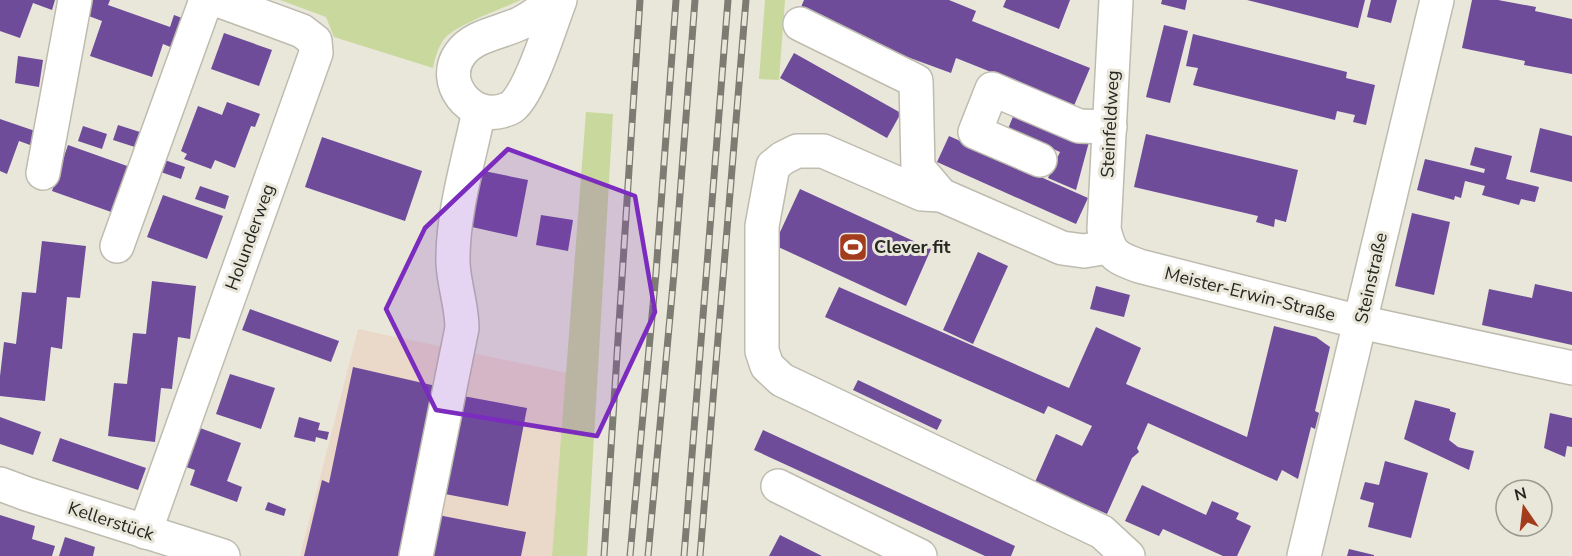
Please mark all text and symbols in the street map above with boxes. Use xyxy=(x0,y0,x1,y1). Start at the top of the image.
street label: Steinfeldweg xyxy=(1095,70,1125,178)
street label: Holunderweg xyxy=(220,180,280,294)
street label: Steinstraße xyxy=(1349,230,1393,326)
sports icon: Clever fit xyxy=(837,231,869,263)
place label: Clever fit xyxy=(874,235,950,259)
street label: Meister-Erwin-Straße xyxy=(1162,261,1338,327)
north arrow xyxy=(1494,478,1554,538)
text: N xyxy=(1512,482,1529,507)
street label: Kellerstück xyxy=(65,496,158,547)

